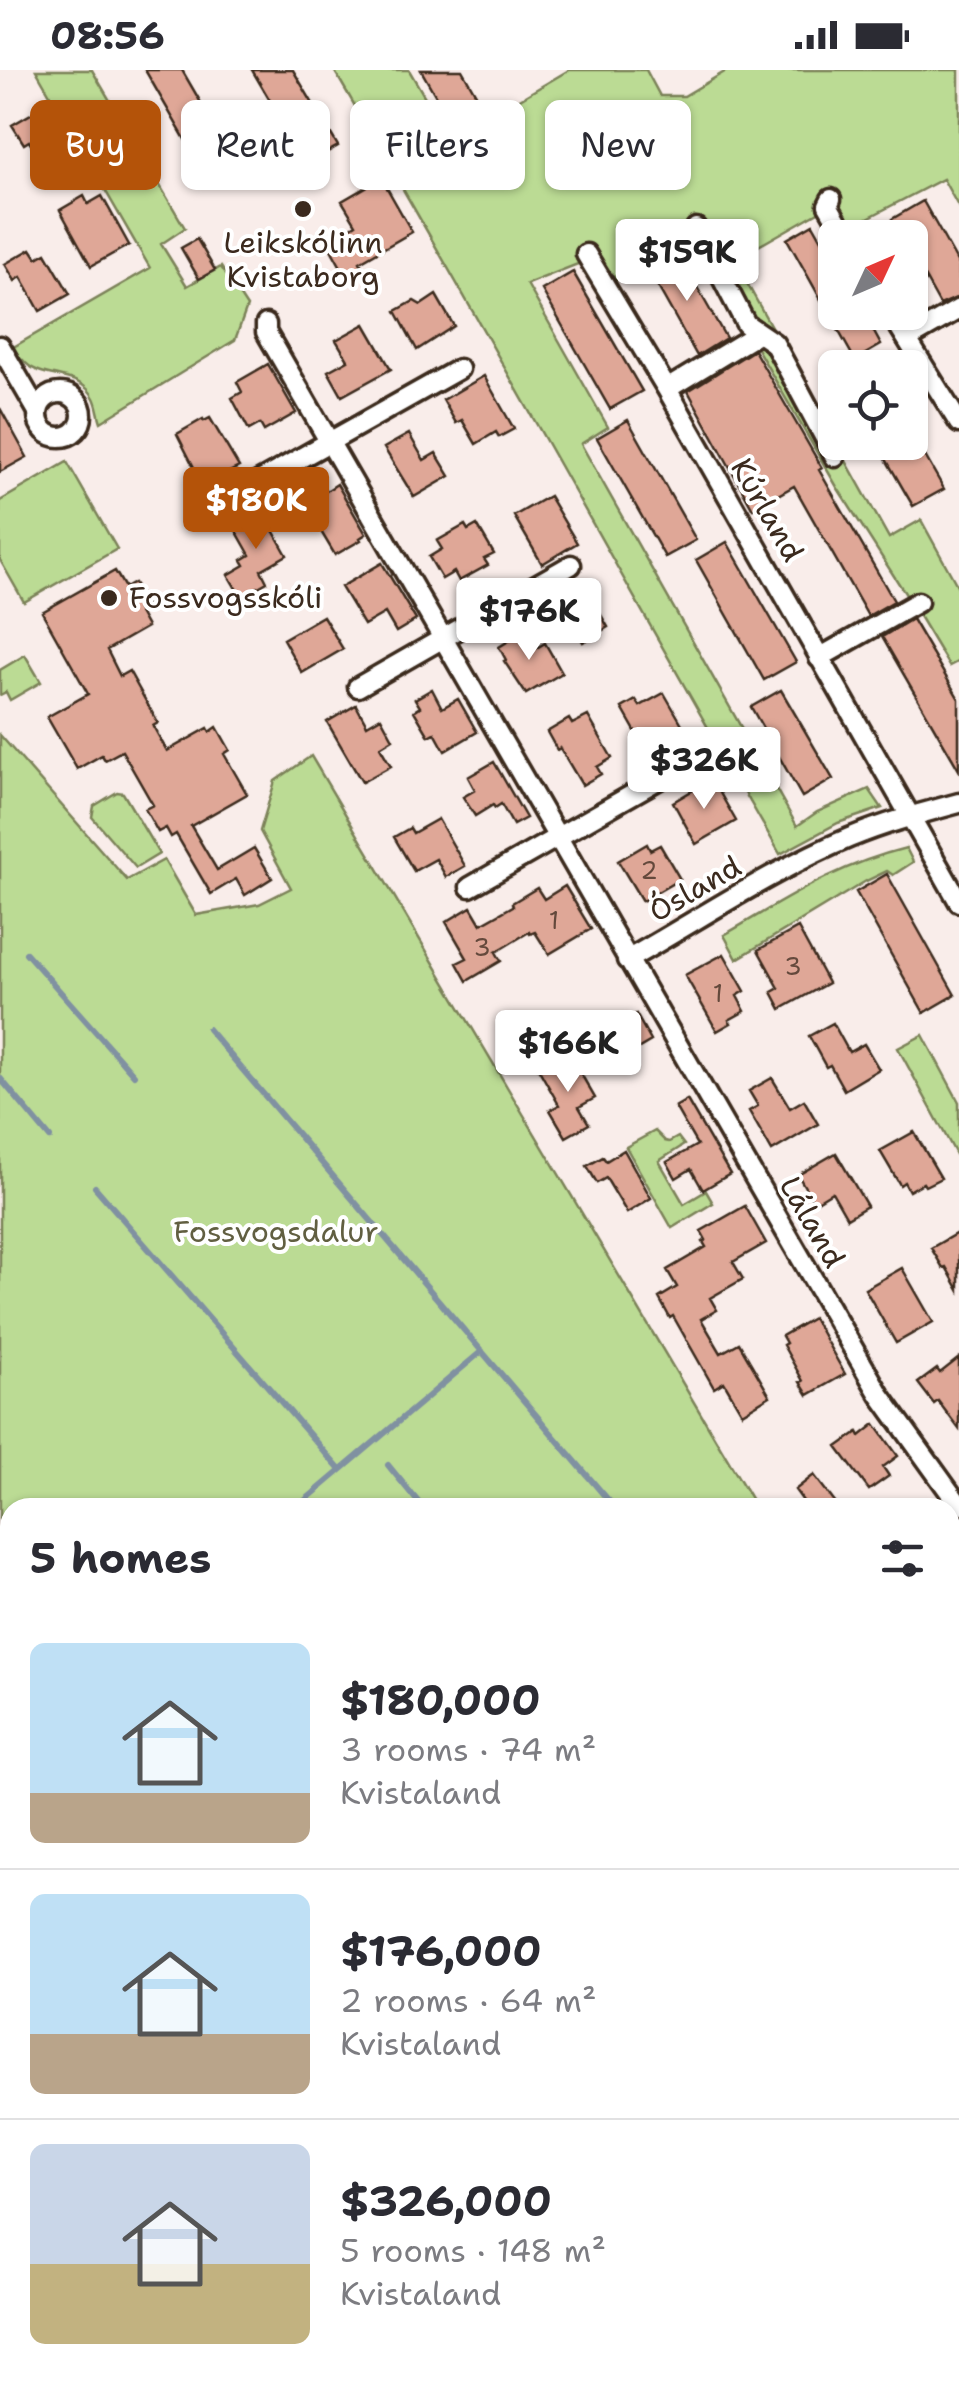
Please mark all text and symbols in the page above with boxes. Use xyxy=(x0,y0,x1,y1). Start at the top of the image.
text: 08:56 xyxy=(50,10,165,61)
chip: Buy xyxy=(30,100,161,190)
chip: Rent xyxy=(181,100,330,190)
chip: Filters xyxy=(350,100,525,190)
chip: New xyxy=(545,100,691,190)
marker: Leikskólinn Kvistaborg xyxy=(292,198,314,220)
pin: $159K xyxy=(617,219,757,304)
north arrow xyxy=(818,220,928,330)
map controls xyxy=(818,220,928,460)
place label: Leikskólinn Kvistaborg xyxy=(223,222,383,297)
text: $159K xyxy=(638,230,736,273)
button: locate xyxy=(818,350,928,460)
street label: Kúrland xyxy=(721,450,813,569)
pin: $180K xyxy=(186,467,326,552)
text: $180K xyxy=(205,478,307,521)
place label: Fossvogsskóli xyxy=(129,577,323,618)
pin: $176K xyxy=(459,578,599,663)
marker: Fossvogsskóli xyxy=(98,587,120,609)
text: $176K xyxy=(478,589,580,632)
pin: $326K xyxy=(634,727,774,812)
text: $326K xyxy=(649,738,759,781)
street label: Ósland xyxy=(641,846,749,931)
house number: 2 xyxy=(640,853,658,887)
house number: 1 xyxy=(549,903,559,937)
house number: 3 xyxy=(473,930,491,964)
house number: 3 xyxy=(784,949,802,983)
house number: 1 xyxy=(713,976,723,1010)
pin: $166K xyxy=(498,1010,638,1095)
text: $166K xyxy=(517,1021,619,1064)
street label: Láland xyxy=(770,1168,855,1275)
park label: Fossvogsdalur xyxy=(173,1211,379,1252)
text: 5 homes xyxy=(30,1530,211,1586)
icon: filters xyxy=(875,1531,930,1586)
text: $180,000 xyxy=(340,1672,541,1728)
icon: home xyxy=(110,1683,230,1803)
text: 3 rooms · 74 m² xyxy=(340,1728,596,1771)
text: Kvistaland xyxy=(340,1771,501,1814)
text: $176,000 xyxy=(340,1923,542,1979)
icon: home xyxy=(110,1934,230,2054)
text: 2 rooms · 64 m² xyxy=(340,1979,596,2022)
text: Kvistaland xyxy=(340,2022,501,2065)
text: $326,000 xyxy=(340,2173,552,2229)
icon: home xyxy=(110,2184,230,2304)
text: 5 rooms · 148 m² xyxy=(340,2229,606,2272)
text: Kvistaland xyxy=(340,2272,501,2315)

